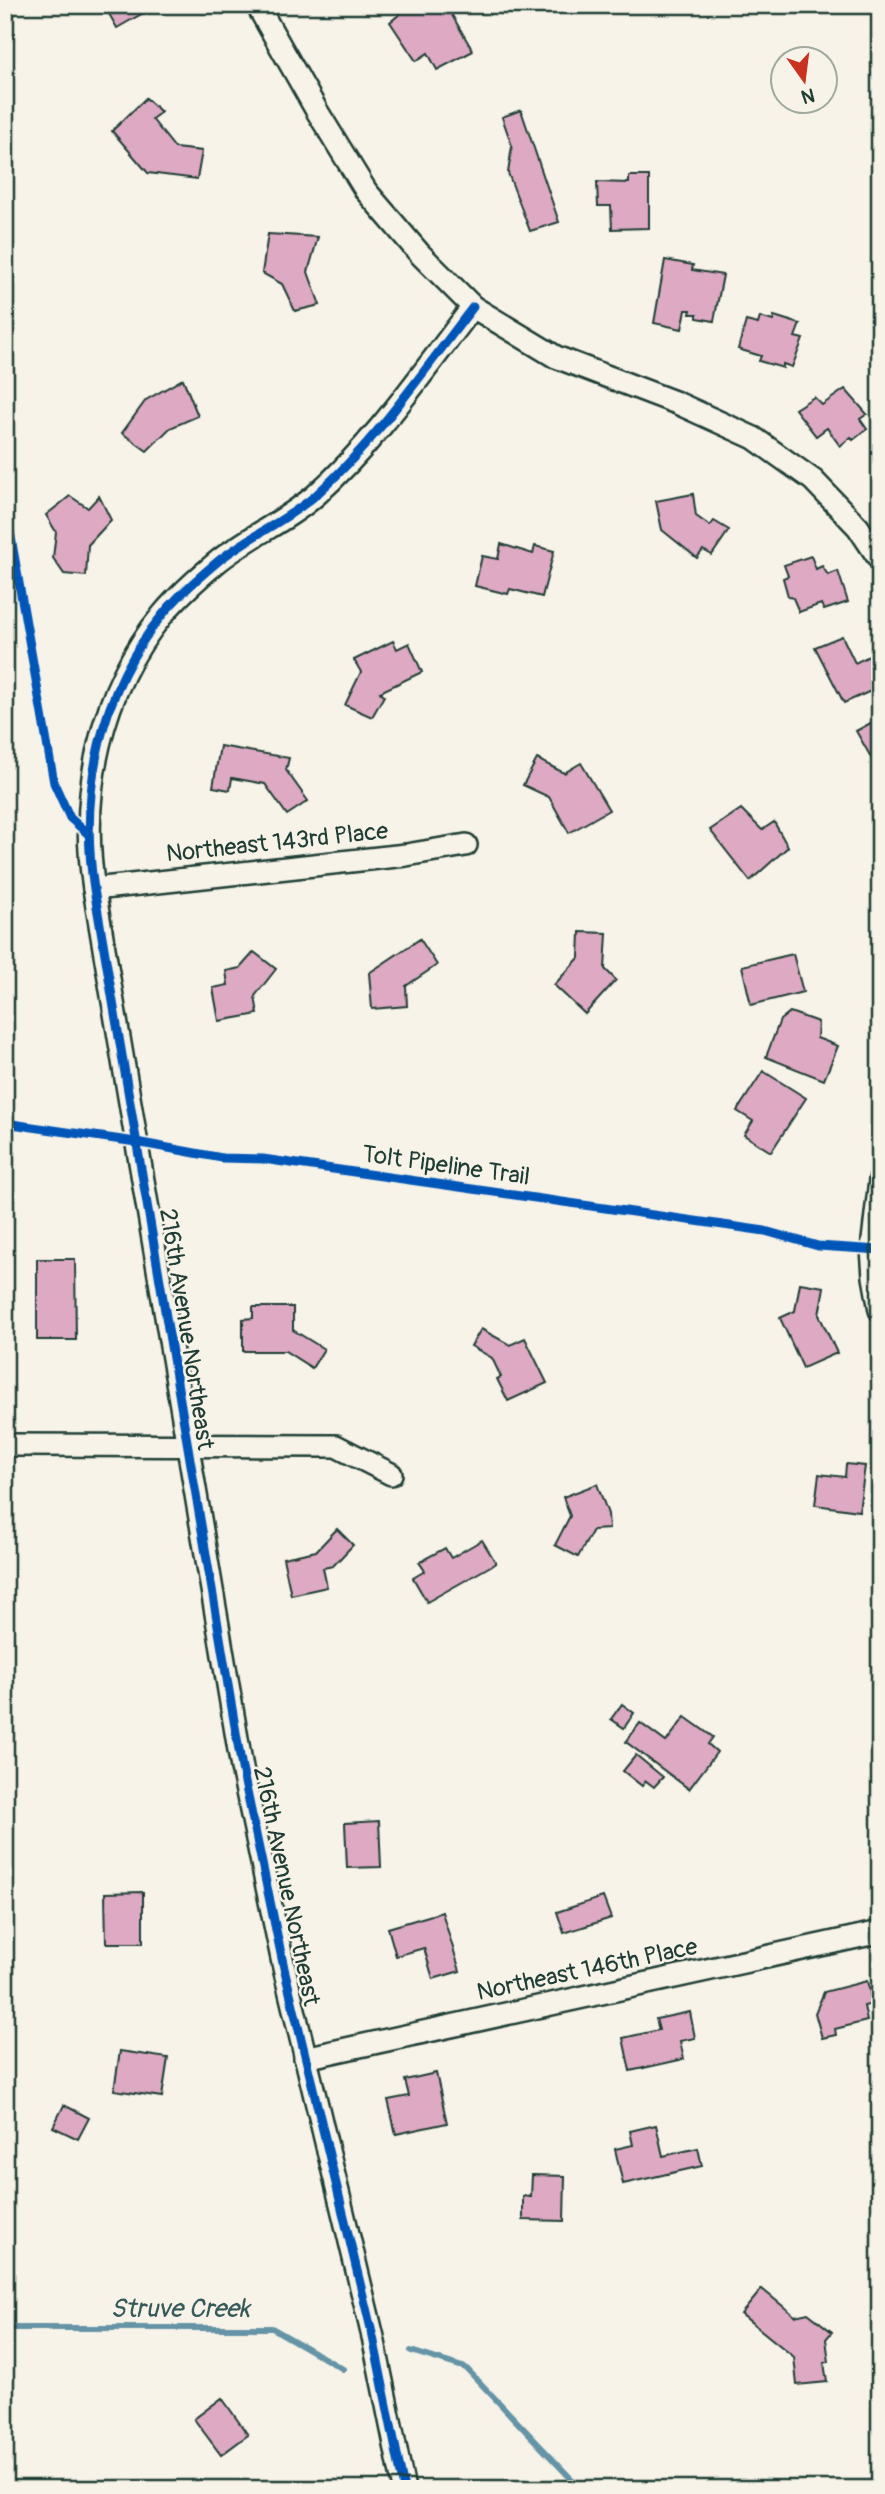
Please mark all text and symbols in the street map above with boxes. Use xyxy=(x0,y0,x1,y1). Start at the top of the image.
north arrow xyxy=(770,46,840,116)
text: N xyxy=(799,82,817,109)
street label: Northeast 143rd Place xyxy=(165,816,390,869)
street label: Tolt Pipeline Trail xyxy=(360,1139,532,1192)
street label: 216th Avenue Northeast xyxy=(153,1206,220,1452)
street label: 216th Avenue Northeast xyxy=(247,1764,326,2009)
street label: Northeast 146th Place xyxy=(474,1932,700,2007)
water label: Struve Creek xyxy=(110,2293,252,2325)

